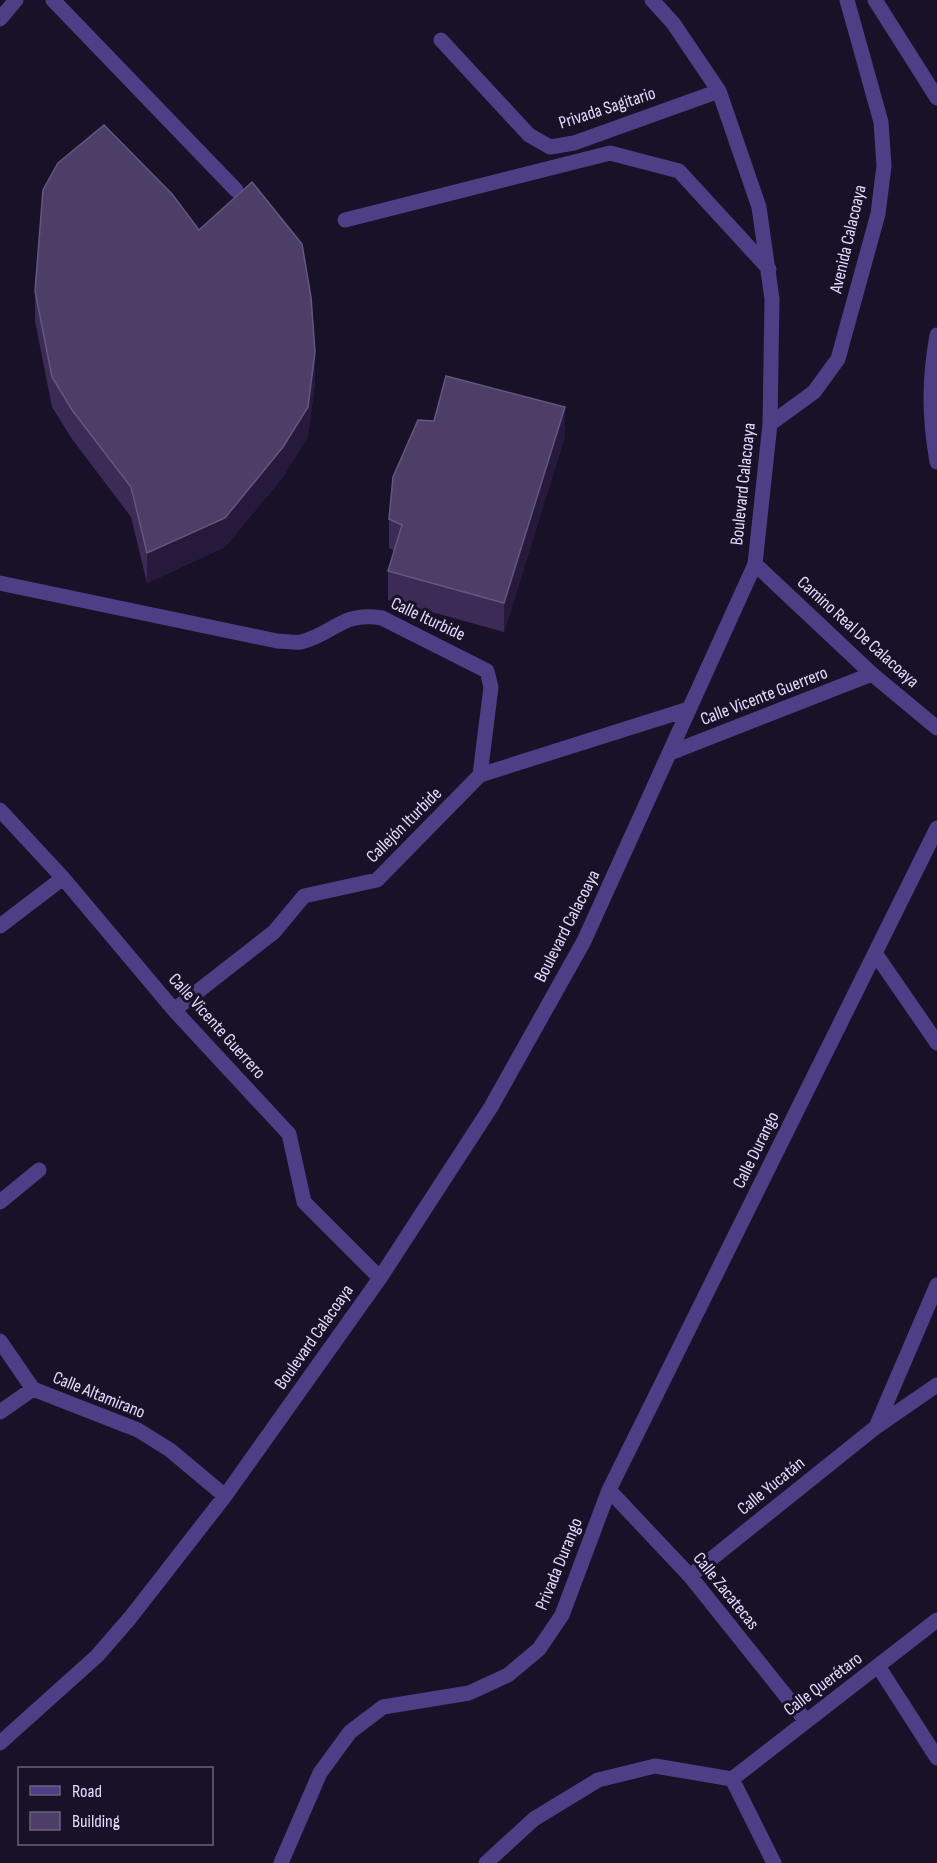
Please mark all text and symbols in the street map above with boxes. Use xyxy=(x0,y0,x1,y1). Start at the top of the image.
street label: Privada Sagitario xyxy=(556,82,658,134)
street label: Avenida Calacoaya xyxy=(825,183,871,296)
street label: Boulevard Calacoaya xyxy=(726,422,760,546)
street label: Camino Real De Calacoaya xyxy=(793,572,923,692)
street label: Calle Iturbide xyxy=(388,593,468,645)
street label: Calle Vicente Guerrero xyxy=(697,662,831,730)
street label: Callejón Iturbide xyxy=(362,783,446,867)
street label: Boulevard Calacoaya xyxy=(530,866,604,986)
street label: Calle Vicente Guerrero xyxy=(164,969,270,1083)
street label: Calle Durango xyxy=(728,1108,784,1192)
street label: Boulevard Calacoaya xyxy=(270,1281,358,1393)
street label: Calle Altamirano xyxy=(50,1367,148,1423)
street label: Calle Yucatán xyxy=(733,1453,809,1519)
street label: Privada Durango xyxy=(531,1515,587,1613)
street label: Calle Zacatecas xyxy=(689,1548,763,1634)
street label: Calle Querétaro xyxy=(780,1648,866,1720)
legend xyxy=(18,1767,213,1845)
text: Road xyxy=(72,1781,102,1802)
text: Building xyxy=(72,1811,120,1832)

